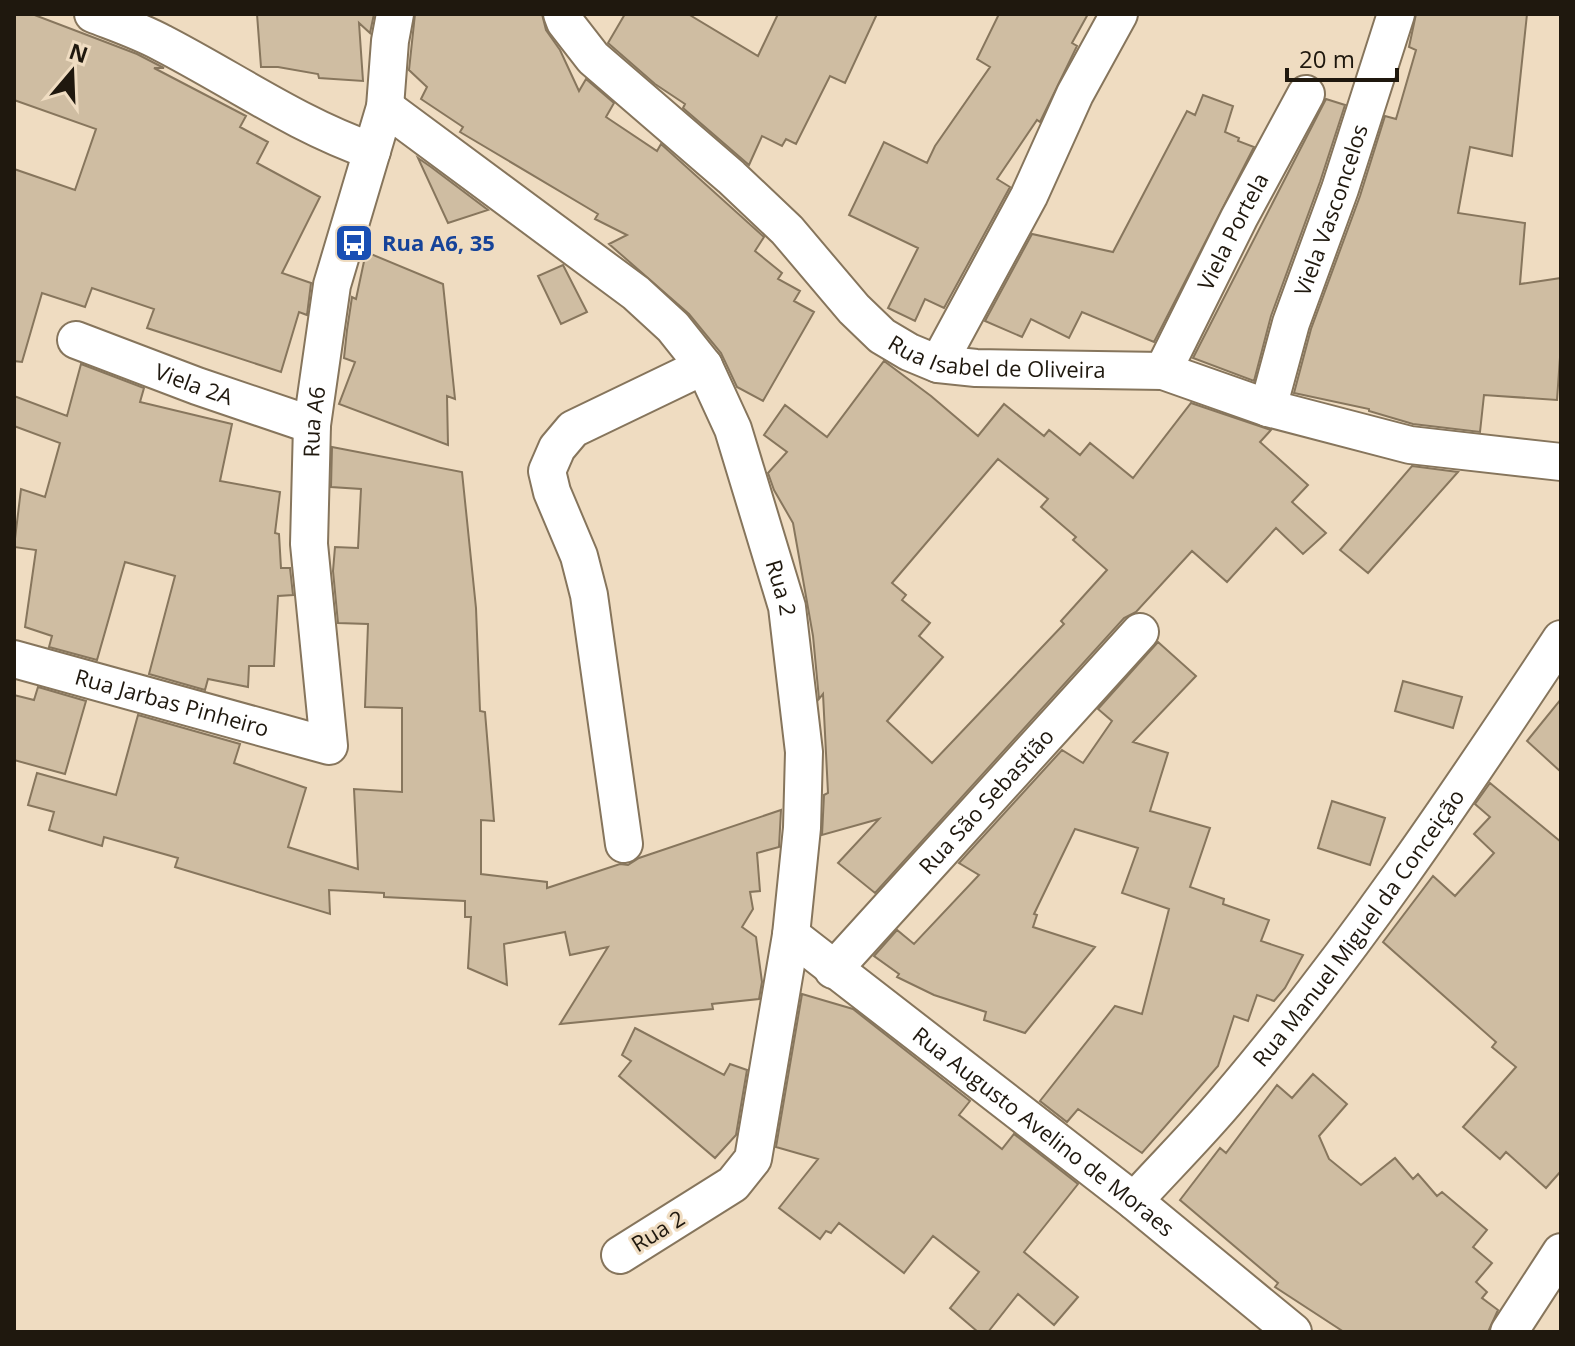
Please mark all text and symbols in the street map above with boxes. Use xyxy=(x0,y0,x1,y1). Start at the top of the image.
north arrow xyxy=(32,32,112,112)
scale bar xyxy=(1287,32,1397,82)
text: N xyxy=(65,35,92,69)
text: 20 m xyxy=(1299,42,1355,75)
street label: Viela Vasconcelos xyxy=(1286,120,1374,300)
street label: Viela Portela xyxy=(1190,167,1275,295)
bus stop icon: Rua A6, 35 xyxy=(333,222,375,264)
place label: Rua A6, 35 xyxy=(382,227,495,257)
street label: Rua Isabel de Oliveira xyxy=(883,327,1106,384)
street label: Viela 2A xyxy=(151,355,237,411)
street label: Rua A6 xyxy=(295,384,331,458)
street label: Rua 2 xyxy=(759,556,804,618)
street label: Rua Jarbas Pinheiro xyxy=(72,661,273,743)
street label: Rua São Sebastião xyxy=(911,721,1060,880)
street label: Rua Manuel Miguel da Conceição xyxy=(1245,783,1470,1072)
street label: Rua Augusto Avelino de Moraes xyxy=(907,1019,1181,1243)
street label: Rua 2 xyxy=(625,1202,690,1258)

